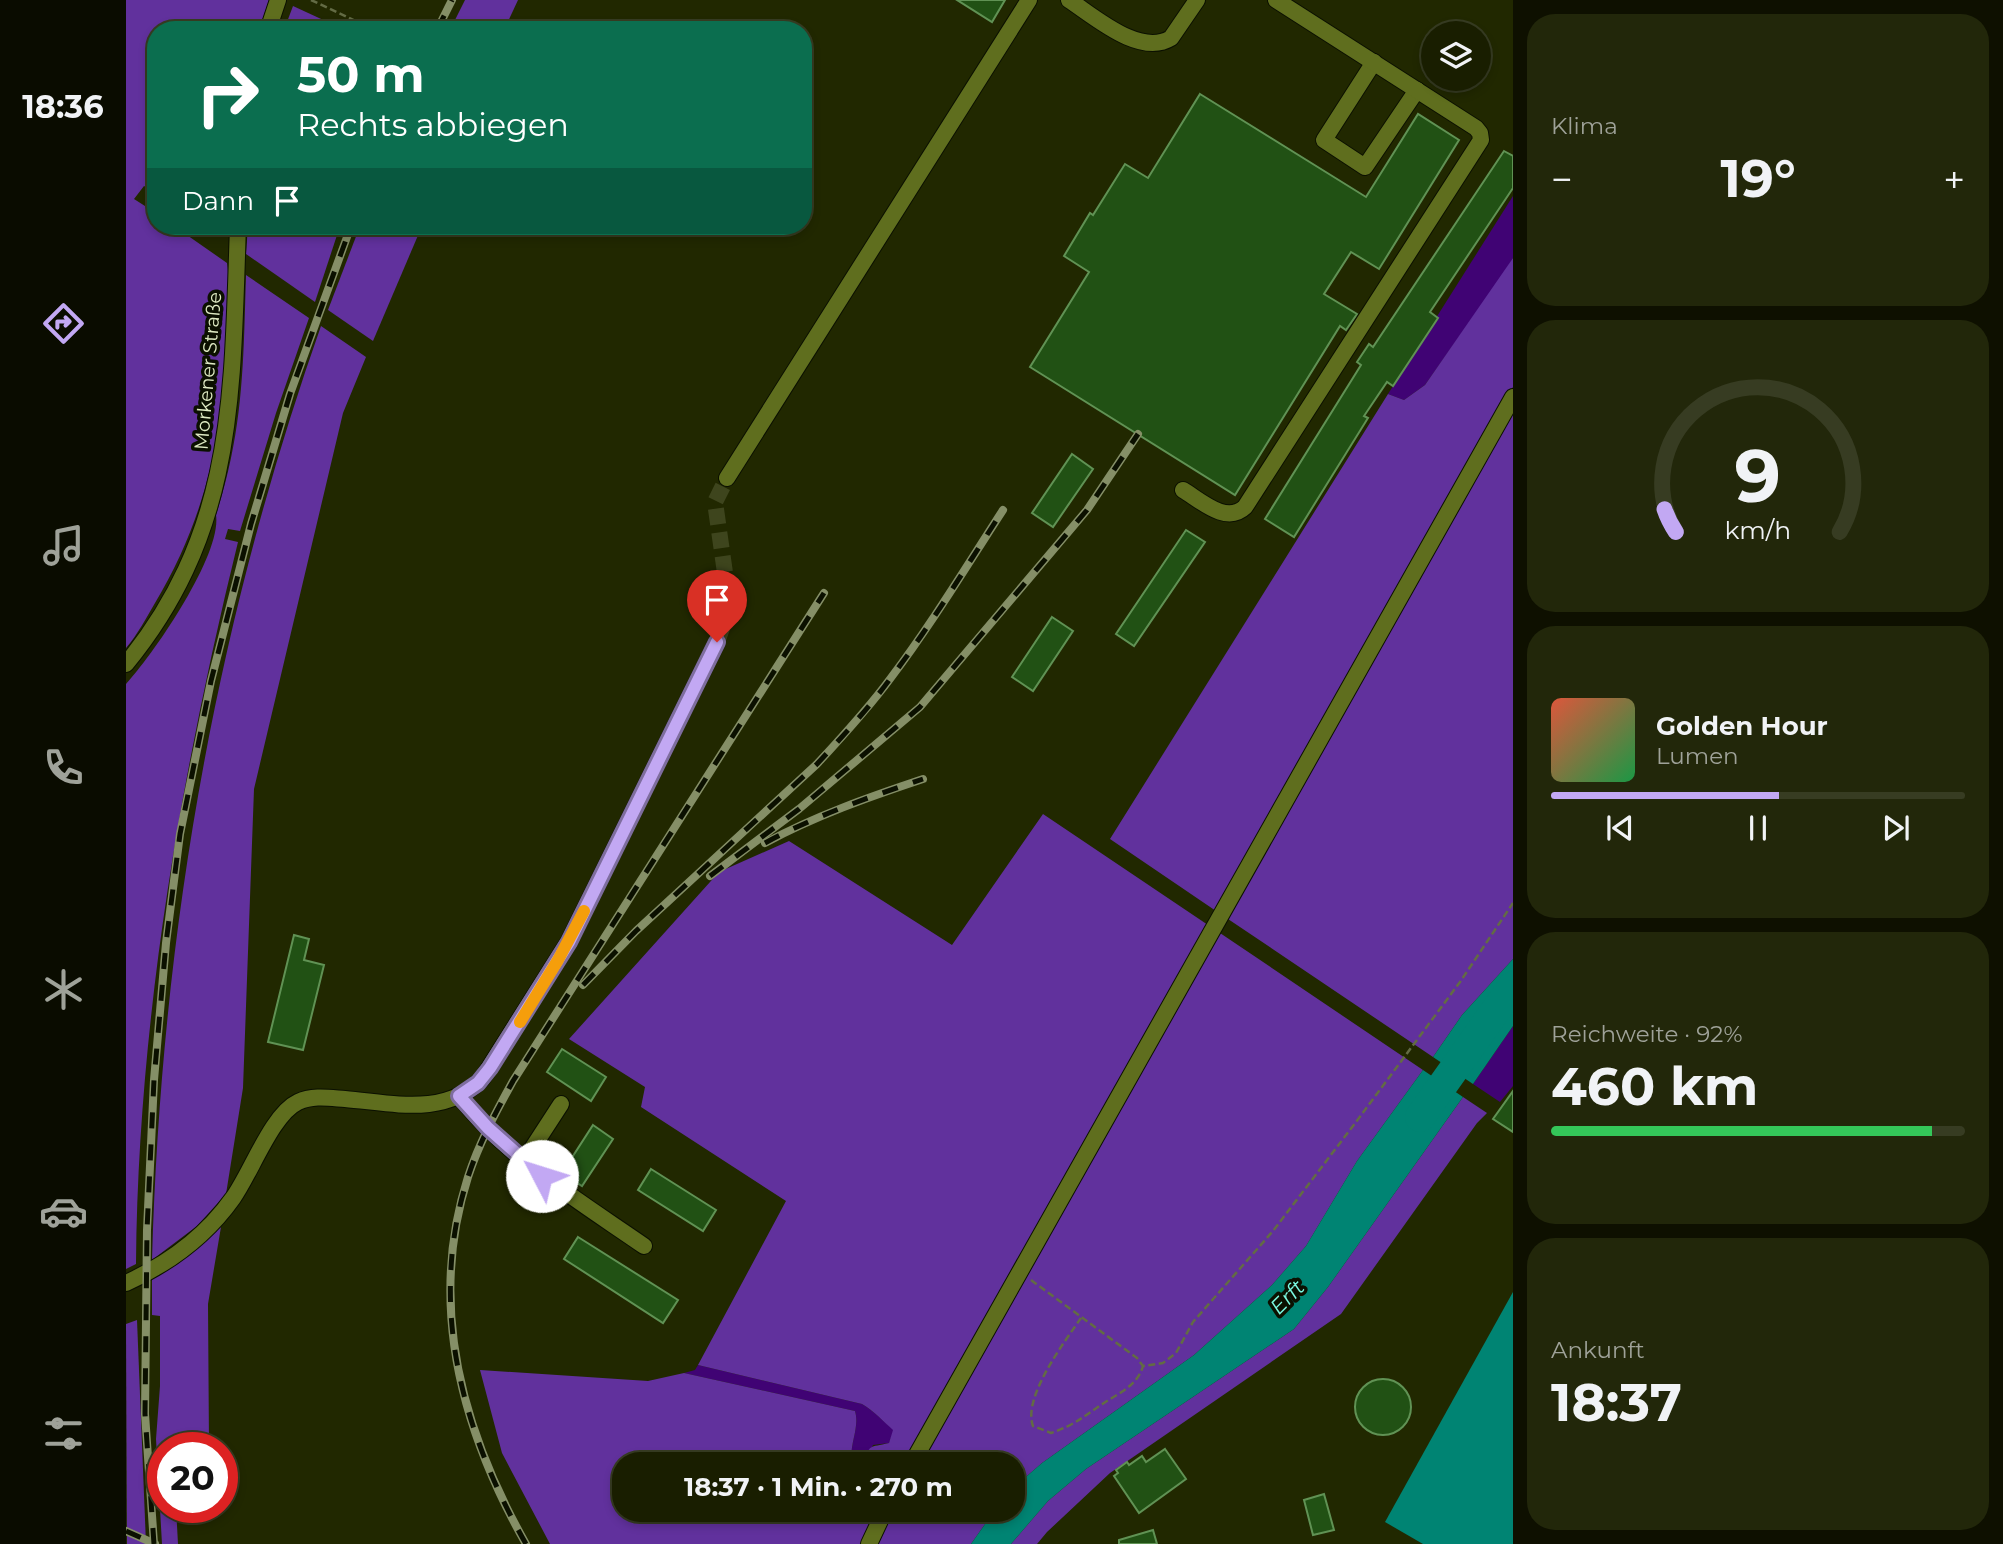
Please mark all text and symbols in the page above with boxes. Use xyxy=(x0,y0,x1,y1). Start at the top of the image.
map controls xyxy=(1421,21,1491,91)
button: layers xyxy=(1421,21,1491,91)
text: 50 m xyxy=(297,45,425,104)
icon: right xyxy=(182,49,273,140)
text: 18:36 xyxy=(22,87,104,126)
text: Rechts abbiegen xyxy=(297,105,569,144)
text: Klima xyxy=(1551,112,1618,140)
text: 19° xyxy=(1720,147,1796,210)
text: − xyxy=(1551,156,1573,203)
text: + xyxy=(1943,156,1965,203)
icon: arrive xyxy=(268,182,306,220)
text: Dann xyxy=(182,185,254,217)
street label: Morkener Straße xyxy=(190,291,226,451)
icon: directions xyxy=(39,299,88,348)
text: 9 xyxy=(1735,432,1781,520)
text: km/h xyxy=(1725,515,1791,545)
icon: music xyxy=(39,521,88,570)
pin xyxy=(687,570,747,642)
icon: arrive xyxy=(698,581,736,619)
text: Golden Hour xyxy=(1656,710,1828,742)
text: Lumen xyxy=(1656,742,1739,770)
icon: phone xyxy=(39,743,88,792)
icon: previous xyxy=(1601,809,1639,847)
icon: pause xyxy=(1739,809,1777,847)
icon: next xyxy=(1877,809,1915,847)
icon: climate xyxy=(39,965,88,1014)
text: Reichweite · 92% xyxy=(1551,1020,1743,1048)
text: 460 km xyxy=(1551,1055,1758,1118)
position arrow xyxy=(505,1139,579,1213)
icon: car xyxy=(39,1187,88,1236)
water label: Erft xyxy=(1265,1274,1310,1319)
text: Ankunft xyxy=(1551,1336,1645,1364)
text: 18:37 xyxy=(1551,1371,1682,1434)
icon: filters xyxy=(39,1409,88,1458)
speed limit sign: 20 xyxy=(147,1432,238,1523)
text: 18:37 · 1 Min. · 270 m xyxy=(684,1471,953,1503)

